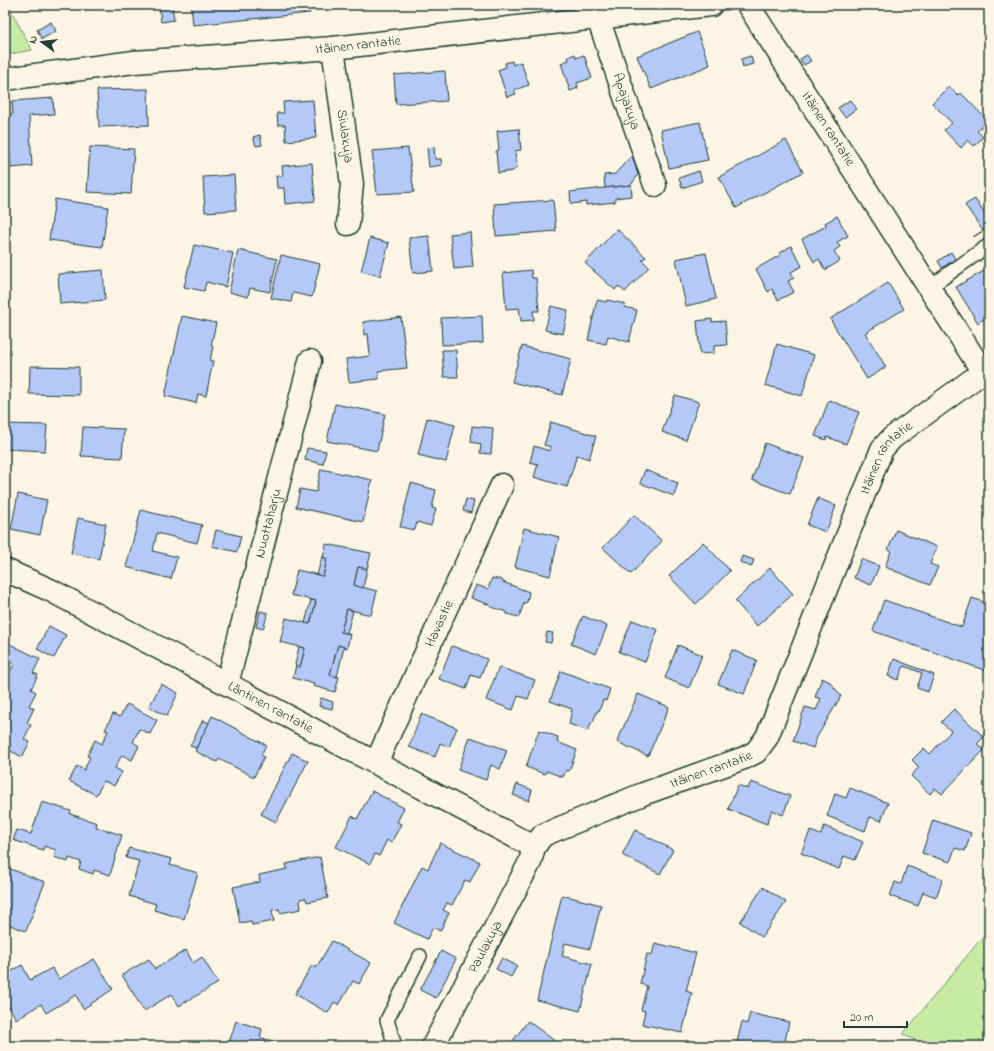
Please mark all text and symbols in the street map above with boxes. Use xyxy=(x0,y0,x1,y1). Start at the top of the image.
north arrow xyxy=(22,22,62,62)
street label: Itäinen rantatie xyxy=(315,30,403,60)
text: N xyxy=(25,34,42,45)
street label: Apajakuja xyxy=(607,70,646,132)
street label: Itäinen rantatie xyxy=(796,87,861,171)
street label: Siulakuja xyxy=(331,108,359,164)
street label: Itäinen rantatie xyxy=(854,416,917,497)
street label: Nuottaharju xyxy=(249,486,287,560)
street label: Havastie xyxy=(419,596,459,650)
street label: Läntinen rantatie xyxy=(224,676,318,739)
street label: Itäinen rantatie xyxy=(667,745,757,794)
street label: Paulakuja xyxy=(463,917,508,977)
scale bar xyxy=(844,1003,907,1029)
text: 20 m xyxy=(850,1009,873,1027)

